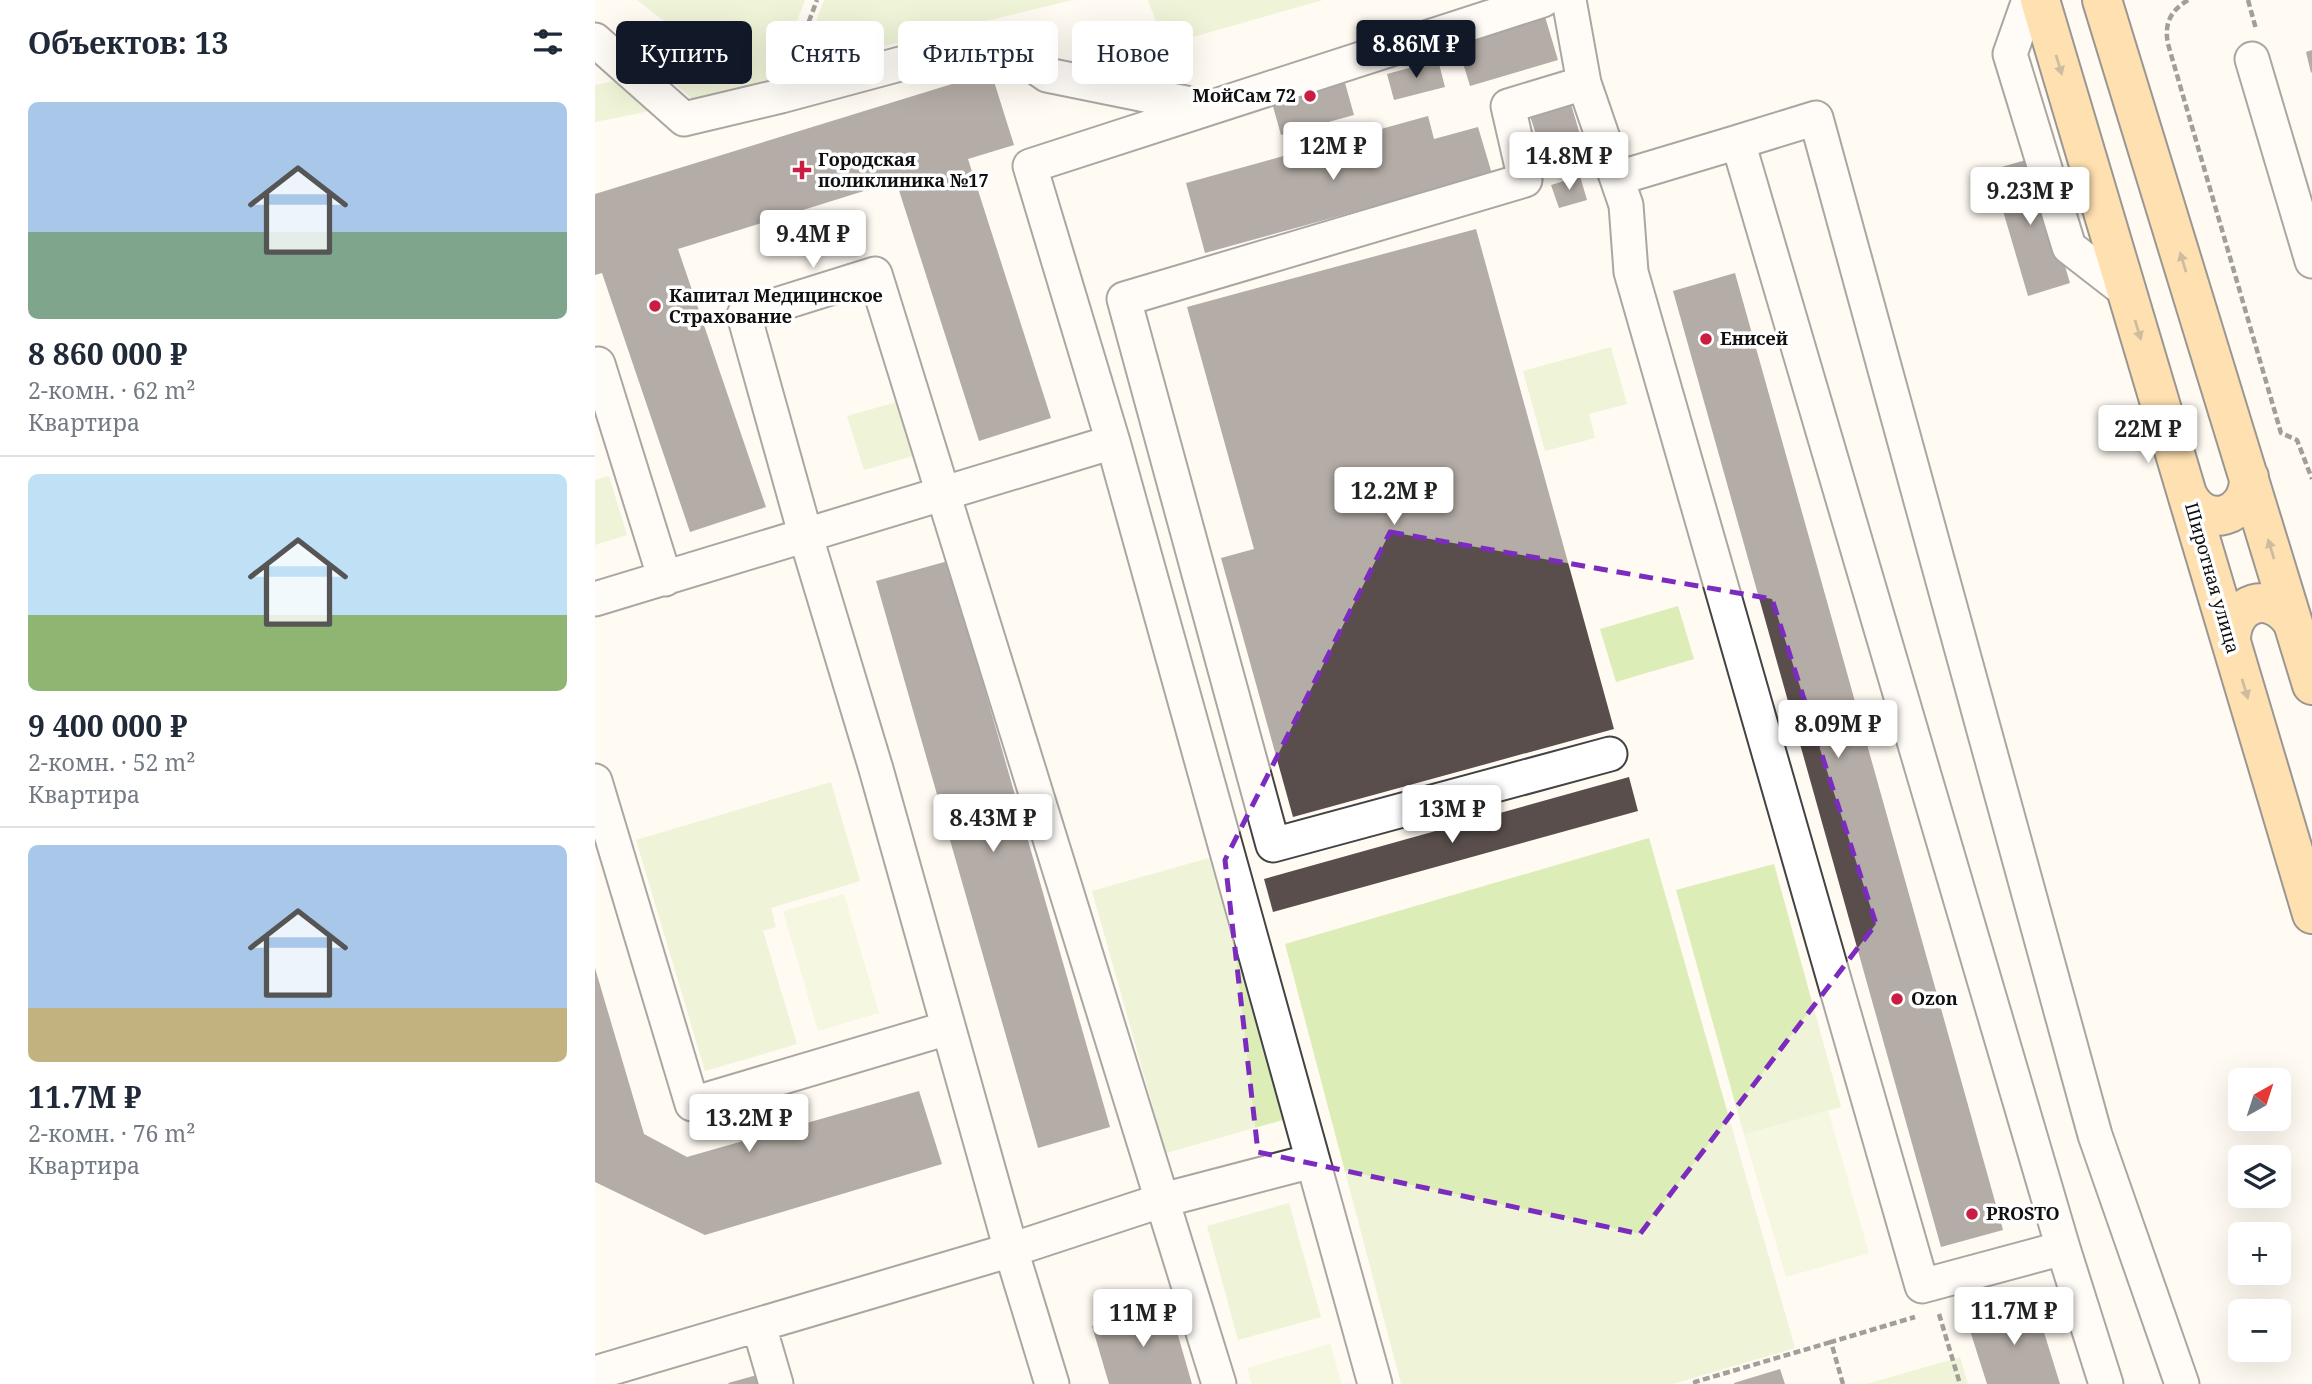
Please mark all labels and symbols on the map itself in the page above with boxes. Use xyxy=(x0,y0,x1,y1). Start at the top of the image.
pin: 8.86M ₽ xyxy=(1351,20,1481,80)
one-way arrow xyxy=(2055,55,2065,76)
place label: МойСам 72 xyxy=(1193,83,1296,107)
marker: МойСам 72 xyxy=(1302,88,1318,104)
pin: 12M ₽ xyxy=(1284,122,1382,182)
pin: 14.8M ₽ xyxy=(1504,132,1634,192)
place label: Городская поликлиника №17 xyxy=(818,147,989,192)
marker: Городская поликлиника №17 xyxy=(792,160,812,180)
pin: 9.23M ₽ xyxy=(1965,168,2095,227)
pin: 9.4M ₽ xyxy=(756,210,870,270)
one-way arrow xyxy=(2177,251,2187,272)
place label: Капитал Медицинское Страхование xyxy=(669,283,883,328)
marker: Капитал Медицинское Страхование xyxy=(647,298,663,314)
one-way arrow xyxy=(2134,320,2144,341)
place label: Енисей xyxy=(1720,326,1788,350)
marker: Енисей xyxy=(1698,331,1714,347)
pin: 22M ₽ xyxy=(2099,406,2197,465)
pin: 12.2M ₽ xyxy=(1329,468,1459,527)
street label: Широтная улица xyxy=(2180,500,2246,656)
one-way arrow xyxy=(2265,539,2275,560)
one-way arrow xyxy=(2241,679,2251,700)
pin: 8.09M ₽ xyxy=(1773,700,1903,760)
pin: 13M ₽ xyxy=(1403,786,1501,845)
pin: 8.43M ₽ xyxy=(928,794,1058,854)
place label: Ozon xyxy=(1911,986,1958,1010)
marker: Ozon xyxy=(1889,991,1905,1007)
north arrow xyxy=(2228,1068,2291,1130)
pin: 13.2M ₽ xyxy=(684,1094,814,1154)
place label: PROSTO xyxy=(1986,1201,2060,1225)
marker: PROSTO xyxy=(1964,1206,1980,1222)
pin: 11.7M ₽ xyxy=(1949,1288,2079,1347)
pin: 11M ₽ xyxy=(1094,1290,1192,1349)

